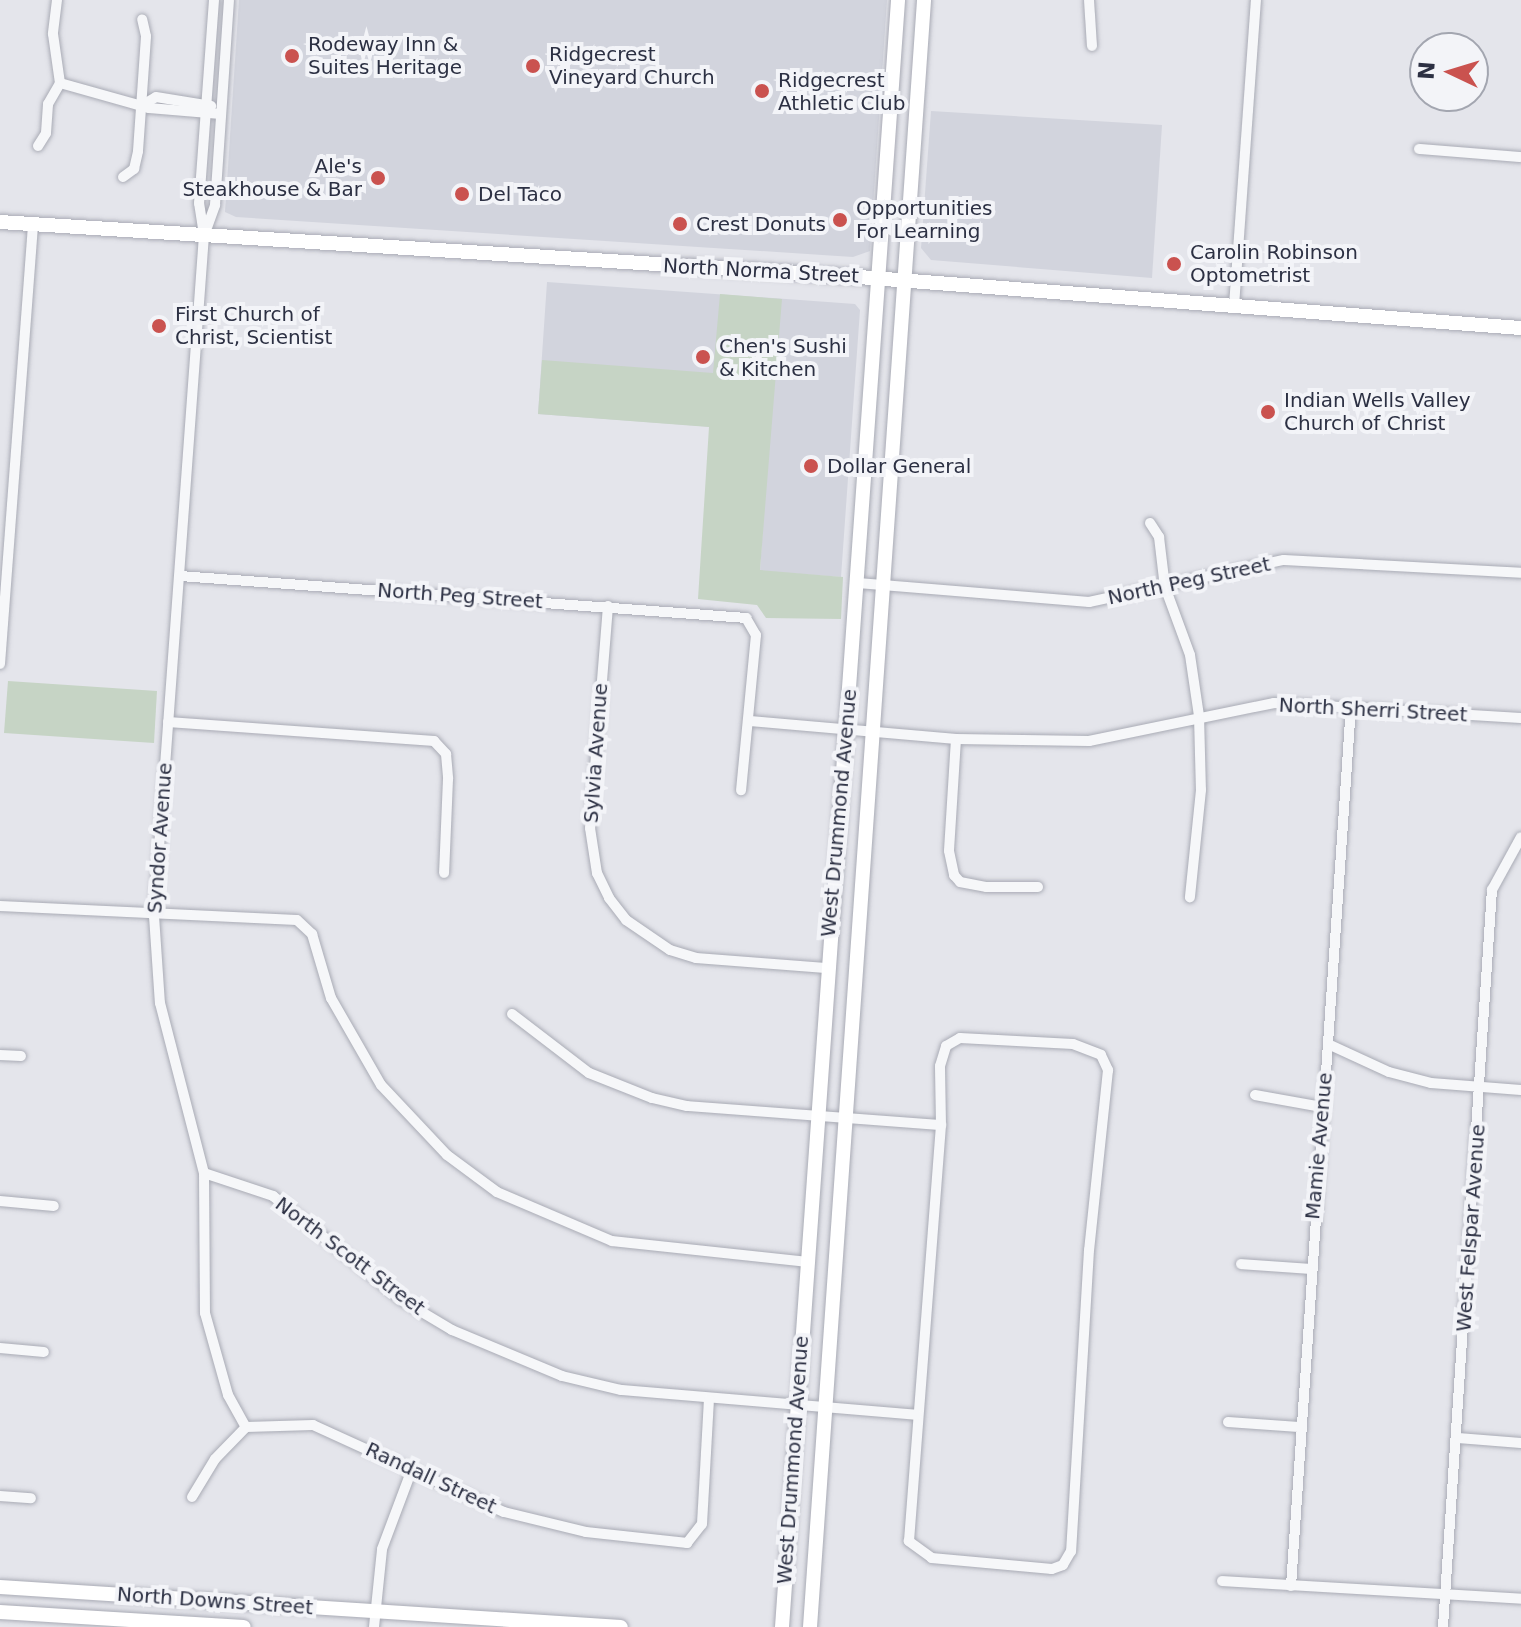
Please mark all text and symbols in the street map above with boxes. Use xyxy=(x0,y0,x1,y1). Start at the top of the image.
place label: Rodeway Inn & Suites Heritage xyxy=(308,32,462,79)
north arrow xyxy=(1409,32,1489,112)
place label: Ridgecrest Vineyard Church xyxy=(549,42,715,89)
marker: Rodeway Inn & Suites Heritage xyxy=(283,47,301,65)
marker: Ridgecrest Vineyard Church xyxy=(524,57,542,75)
text: N xyxy=(1413,60,1440,80)
place label: Ridgecrest Athletic Club xyxy=(778,68,905,115)
marker: Ridgecrest Athletic Club xyxy=(753,82,771,100)
place label: Ale's Steakhouse & Bar xyxy=(182,154,362,201)
marker: Ale's Steakhouse & Bar xyxy=(369,169,387,187)
place label: Del Taco xyxy=(478,182,562,206)
marker: Del Taco xyxy=(453,185,471,203)
place label: Opportunities For Learning xyxy=(856,196,992,243)
marker: Opportunities For Learning xyxy=(831,211,849,229)
place label: Crest Donuts xyxy=(696,212,826,236)
marker: Crest Donuts xyxy=(671,215,689,233)
place label: Carolin Robinson Optometrist xyxy=(1190,240,1358,287)
street label: North Norma Street xyxy=(662,254,860,288)
marker: Carolin Robinson Optometrist xyxy=(1165,255,1183,273)
place label: First Church of Christ, Scientist xyxy=(175,302,332,349)
marker: First Church of Christ, Scientist xyxy=(150,317,168,335)
place label: Chen's Sushi & Kitchen xyxy=(719,334,847,381)
marker: Chen's Sushi & Kitchen xyxy=(694,348,712,366)
place label: Indian Wells Valley Church of Christ xyxy=(1284,388,1471,435)
marker: Indian Wells Valley Church of Christ xyxy=(1259,403,1277,421)
place label: Dollar General xyxy=(827,454,971,478)
marker: Dollar General xyxy=(802,457,820,475)
street label: North Peg Street xyxy=(1105,552,1273,610)
street label: North Peg Street xyxy=(376,578,544,614)
street label: Sylvia Avenue xyxy=(579,682,613,824)
street label: West Drummond Avenue xyxy=(816,688,862,938)
street label: North Sherri Street xyxy=(1278,693,1468,727)
street label: Syndor Avenue xyxy=(143,762,177,914)
street label: Mamie Avenue xyxy=(1301,1071,1337,1221)
street label: West Felspar Avenue xyxy=(1452,1123,1490,1333)
street label: North Scott Street xyxy=(270,1192,430,1320)
street label: West Drummond Avenue xyxy=(772,1335,814,1585)
street label: Randall Street xyxy=(362,1437,500,1519)
street label: North Downs Street xyxy=(116,1582,314,1620)

